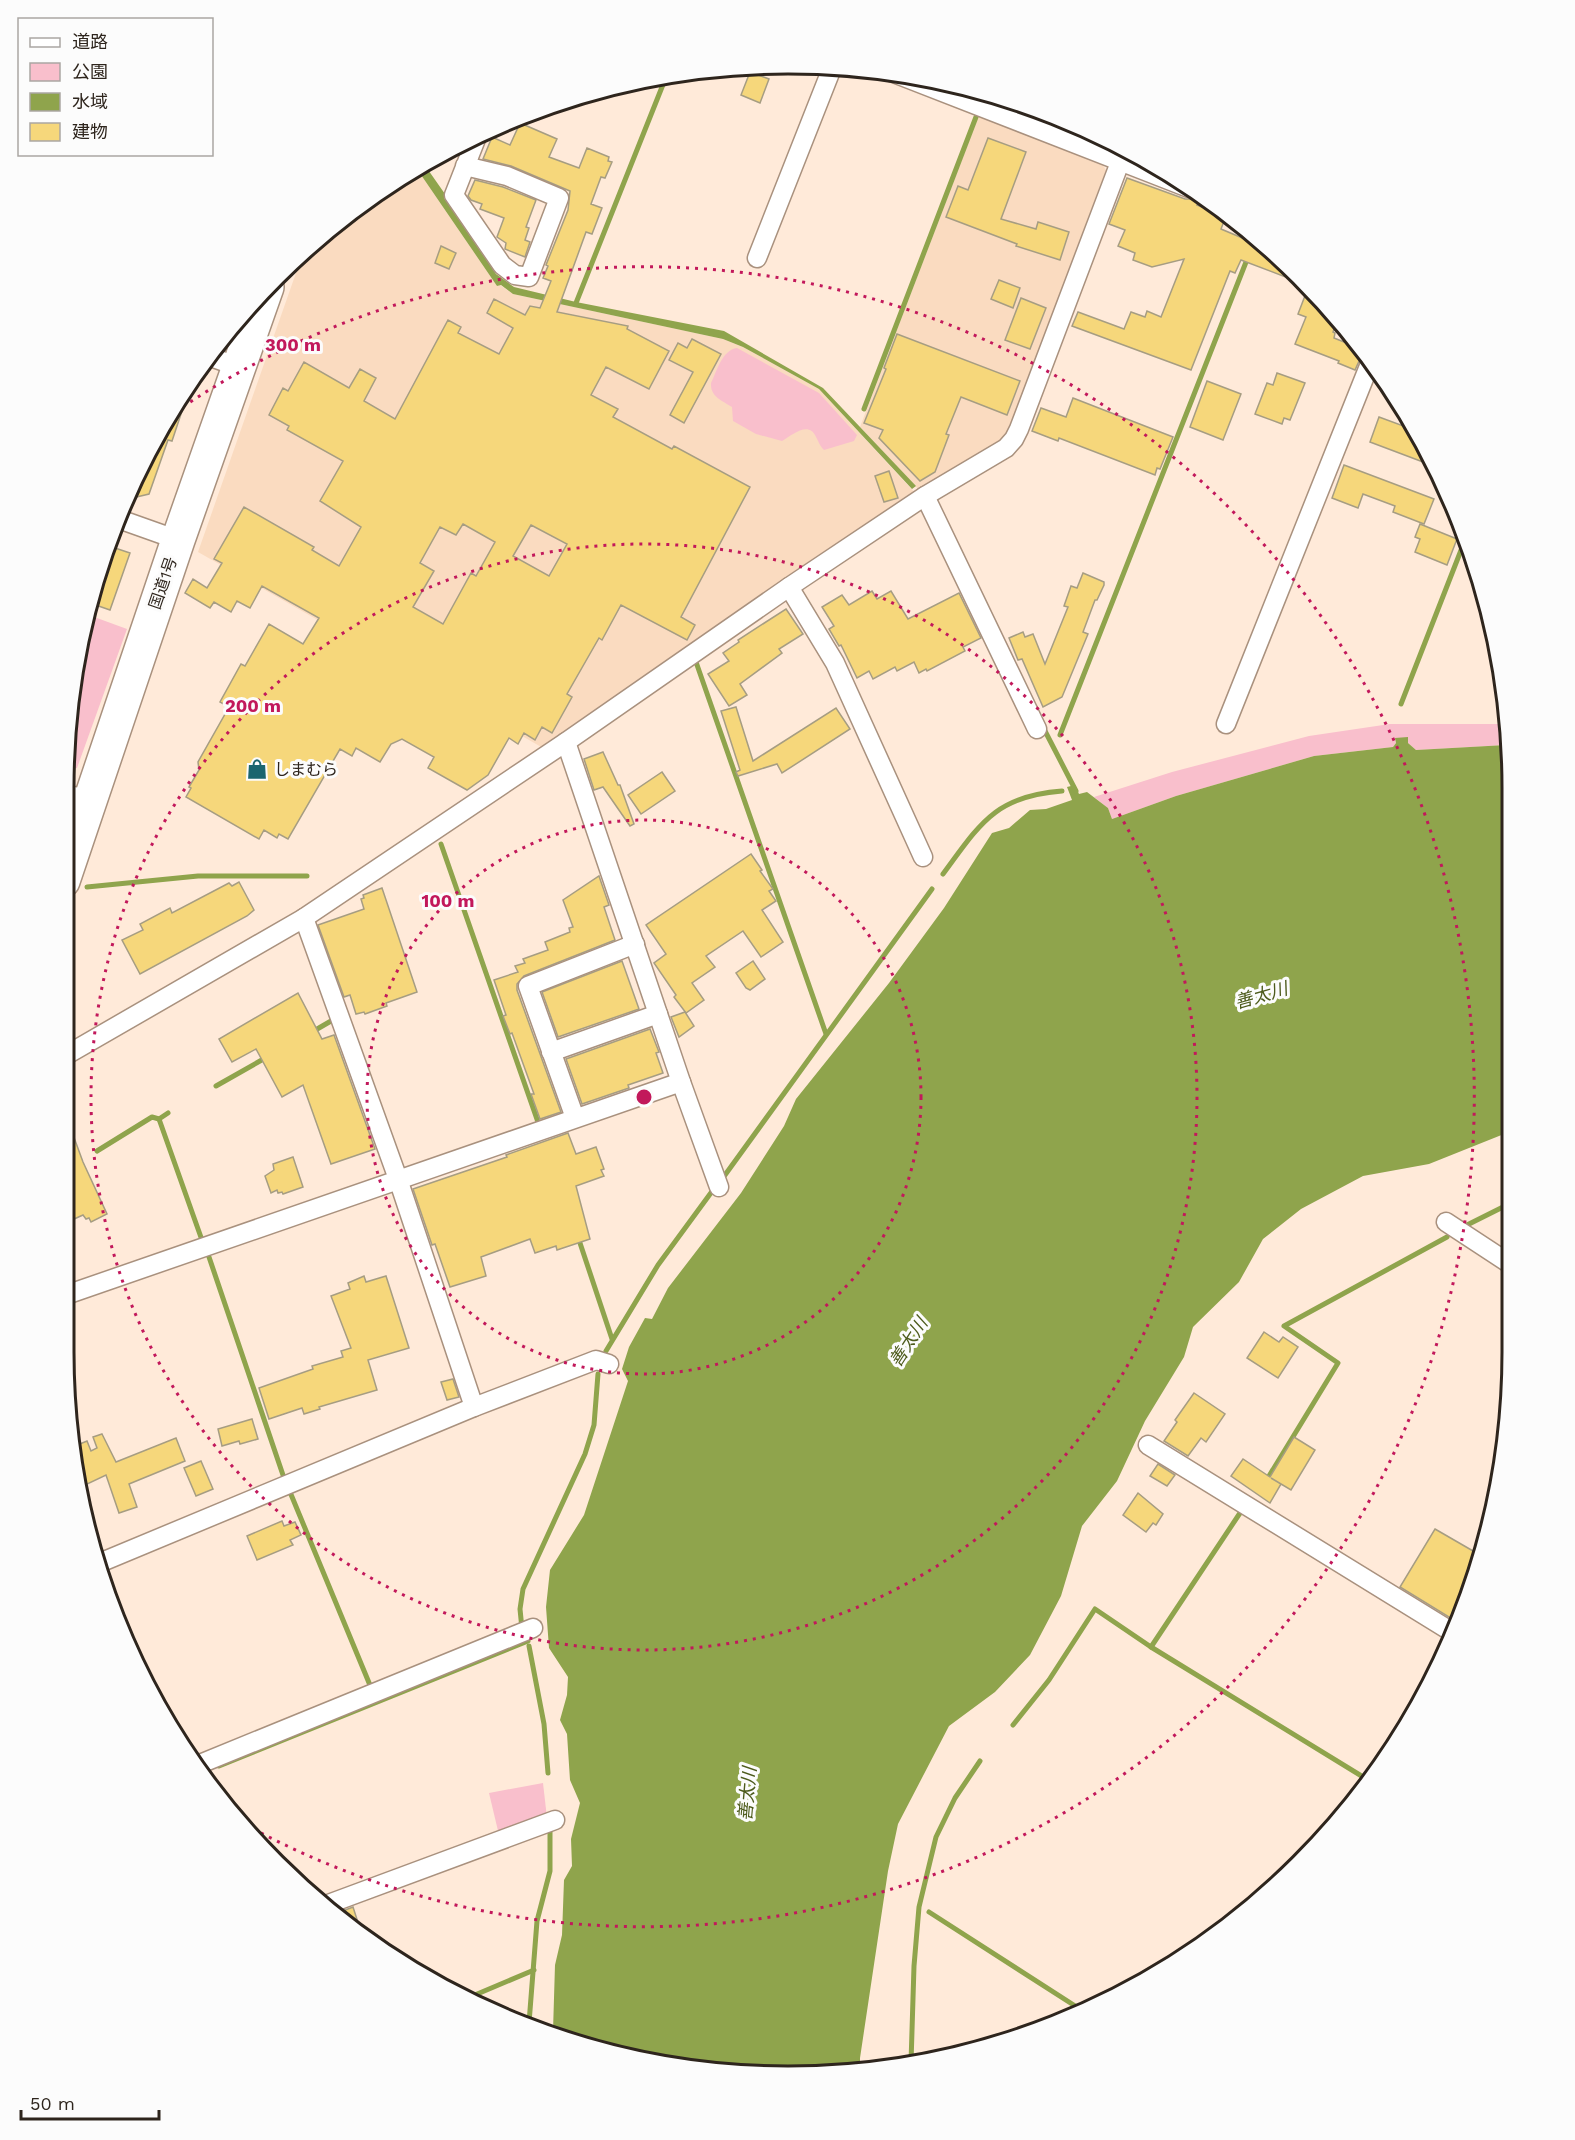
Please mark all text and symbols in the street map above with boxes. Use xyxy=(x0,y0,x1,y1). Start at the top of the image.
legend xyxy=(18,18,213,156)
text: 道路 xyxy=(72,31,108,52)
text: 公園 xyxy=(72,61,108,82)
text: 水域 xyxy=(72,91,108,112)
text: 建物 xyxy=(72,121,108,142)
text: 300 m xyxy=(265,334,321,355)
street label: 国道1号 xyxy=(145,554,181,612)
text: 200 m xyxy=(225,695,281,716)
shop icon: しまむら xyxy=(245,757,269,781)
place label: しまむら xyxy=(274,760,338,779)
text: 100 m xyxy=(421,890,475,911)
water label: 善太川 xyxy=(1232,977,1292,1013)
centre of rings xyxy=(634,1087,654,1107)
water label: 善太川 xyxy=(884,1312,933,1370)
water label: 善太川 xyxy=(734,1764,760,1822)
scale bar xyxy=(21,2083,159,2121)
text: 50 m xyxy=(30,2093,75,2114)

